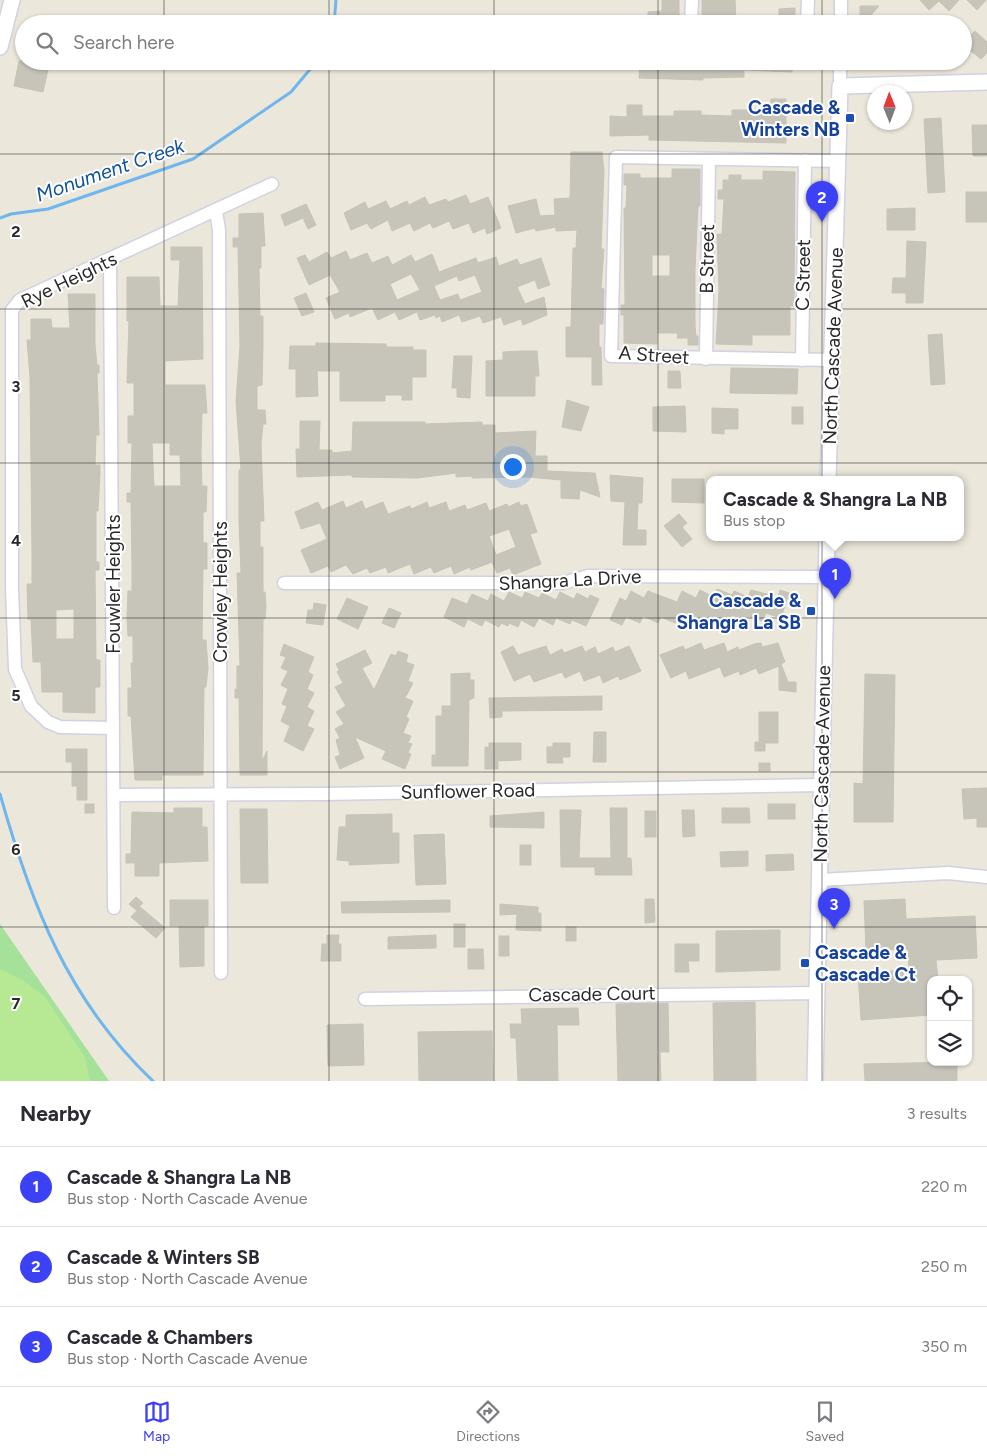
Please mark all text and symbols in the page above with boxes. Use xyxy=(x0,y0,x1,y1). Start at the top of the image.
search box xyxy=(15,15,972,70)
icon: search xyxy=(33,29,61,57)
text: Search here xyxy=(73,31,175,54)
north arrow xyxy=(867,85,912,130)
place label: Cascade & Winters NB xyxy=(741,96,841,141)
marker: Cascade & Winters NB xyxy=(844,112,856,124)
water label: Monument Creek xyxy=(33,133,189,207)
pin: 2 xyxy=(806,181,838,222)
text: 2 xyxy=(11,222,21,241)
street label: B Street xyxy=(695,224,719,294)
street label: C Street xyxy=(791,239,815,311)
street label: Rye Heights xyxy=(17,247,121,313)
street label: North Cascade Avenue xyxy=(818,247,848,445)
street label: A Street xyxy=(618,341,690,369)
text: 3 xyxy=(12,377,21,396)
your location xyxy=(500,454,526,480)
popup xyxy=(706,476,964,541)
text: Cascade & Shangra La NB xyxy=(723,488,947,511)
text: Bus stop xyxy=(723,511,785,530)
street label: Fouwler Heights xyxy=(102,514,125,654)
street label: Crowley Heights xyxy=(209,521,232,663)
text: 4 xyxy=(11,531,21,550)
pin: 1 xyxy=(819,558,851,599)
street label: Shangra La Drive xyxy=(498,565,642,595)
place label: Cascade & Shangra La SB xyxy=(676,589,802,634)
marker: Cascade & Shangra La SB xyxy=(805,605,817,617)
street label: North Cascade Avenue xyxy=(809,665,835,863)
text: 5 xyxy=(11,686,21,705)
street label: Sunflower Road xyxy=(400,778,536,804)
text: 6 xyxy=(11,840,21,859)
pin: 3 xyxy=(818,888,850,929)
place label: Cascade & Cascade Ct xyxy=(815,941,916,986)
marker: Cascade & Cascade Ct xyxy=(799,957,811,969)
map controls xyxy=(927,976,972,1066)
button: locate xyxy=(927,976,972,1021)
street label: Cascade Court xyxy=(528,981,656,1007)
text: 7 xyxy=(12,994,21,1013)
button: layers xyxy=(927,1021,972,1066)
text: Nearby xyxy=(20,1101,91,1126)
text: 3 results xyxy=(907,1104,967,1123)
text: Cascade & Shangra La NB xyxy=(67,1166,291,1189)
text: 1 xyxy=(33,1177,39,1196)
text: 220 m xyxy=(921,1177,967,1196)
text: Bus stop · North Cascade Avenue xyxy=(67,1189,307,1208)
text: Cascade & Winters SB xyxy=(67,1246,260,1269)
text: 2 xyxy=(31,1257,41,1276)
text: 250 m xyxy=(921,1257,967,1276)
text: Bus stop · North Cascade Avenue xyxy=(67,1269,307,1288)
text: Cascade & Chambers xyxy=(67,1326,253,1349)
text: 3 xyxy=(32,1337,40,1356)
text: 350 m xyxy=(921,1337,967,1356)
text: Bus stop · North Cascade Avenue xyxy=(67,1349,307,1368)
tab: Map xyxy=(143,1398,171,1445)
tab: Directions xyxy=(456,1398,520,1445)
tab: Saved xyxy=(806,1398,844,1445)

